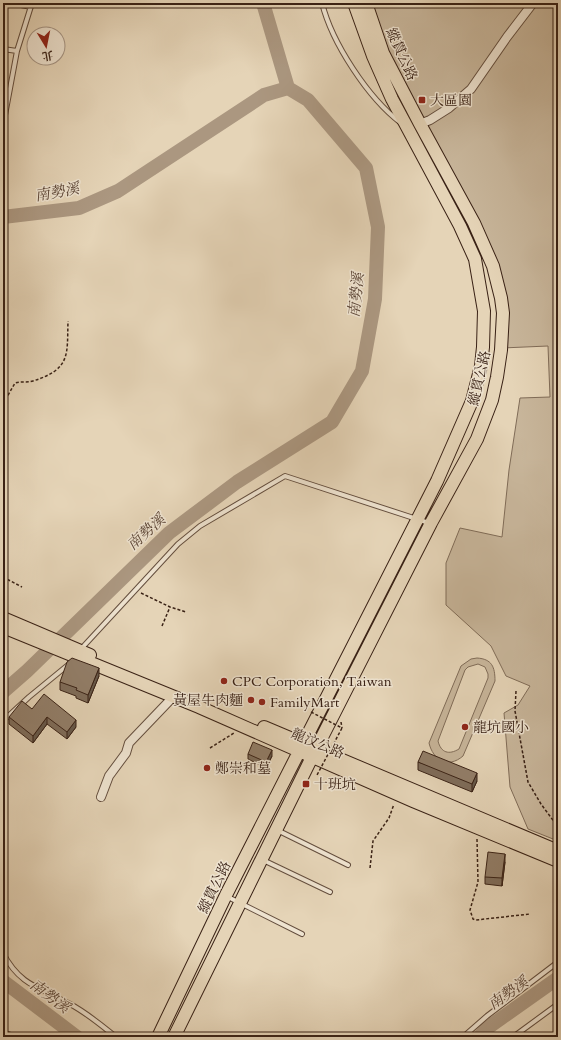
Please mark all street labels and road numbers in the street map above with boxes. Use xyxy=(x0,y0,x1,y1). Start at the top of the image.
street label: 縱貫公路 xyxy=(381,25,422,84)
street label: 縱貫公路 xyxy=(464,349,495,408)
street label: 龍汶公路 xyxy=(288,724,347,763)
street label: 縱貫公路 xyxy=(194,858,235,917)

